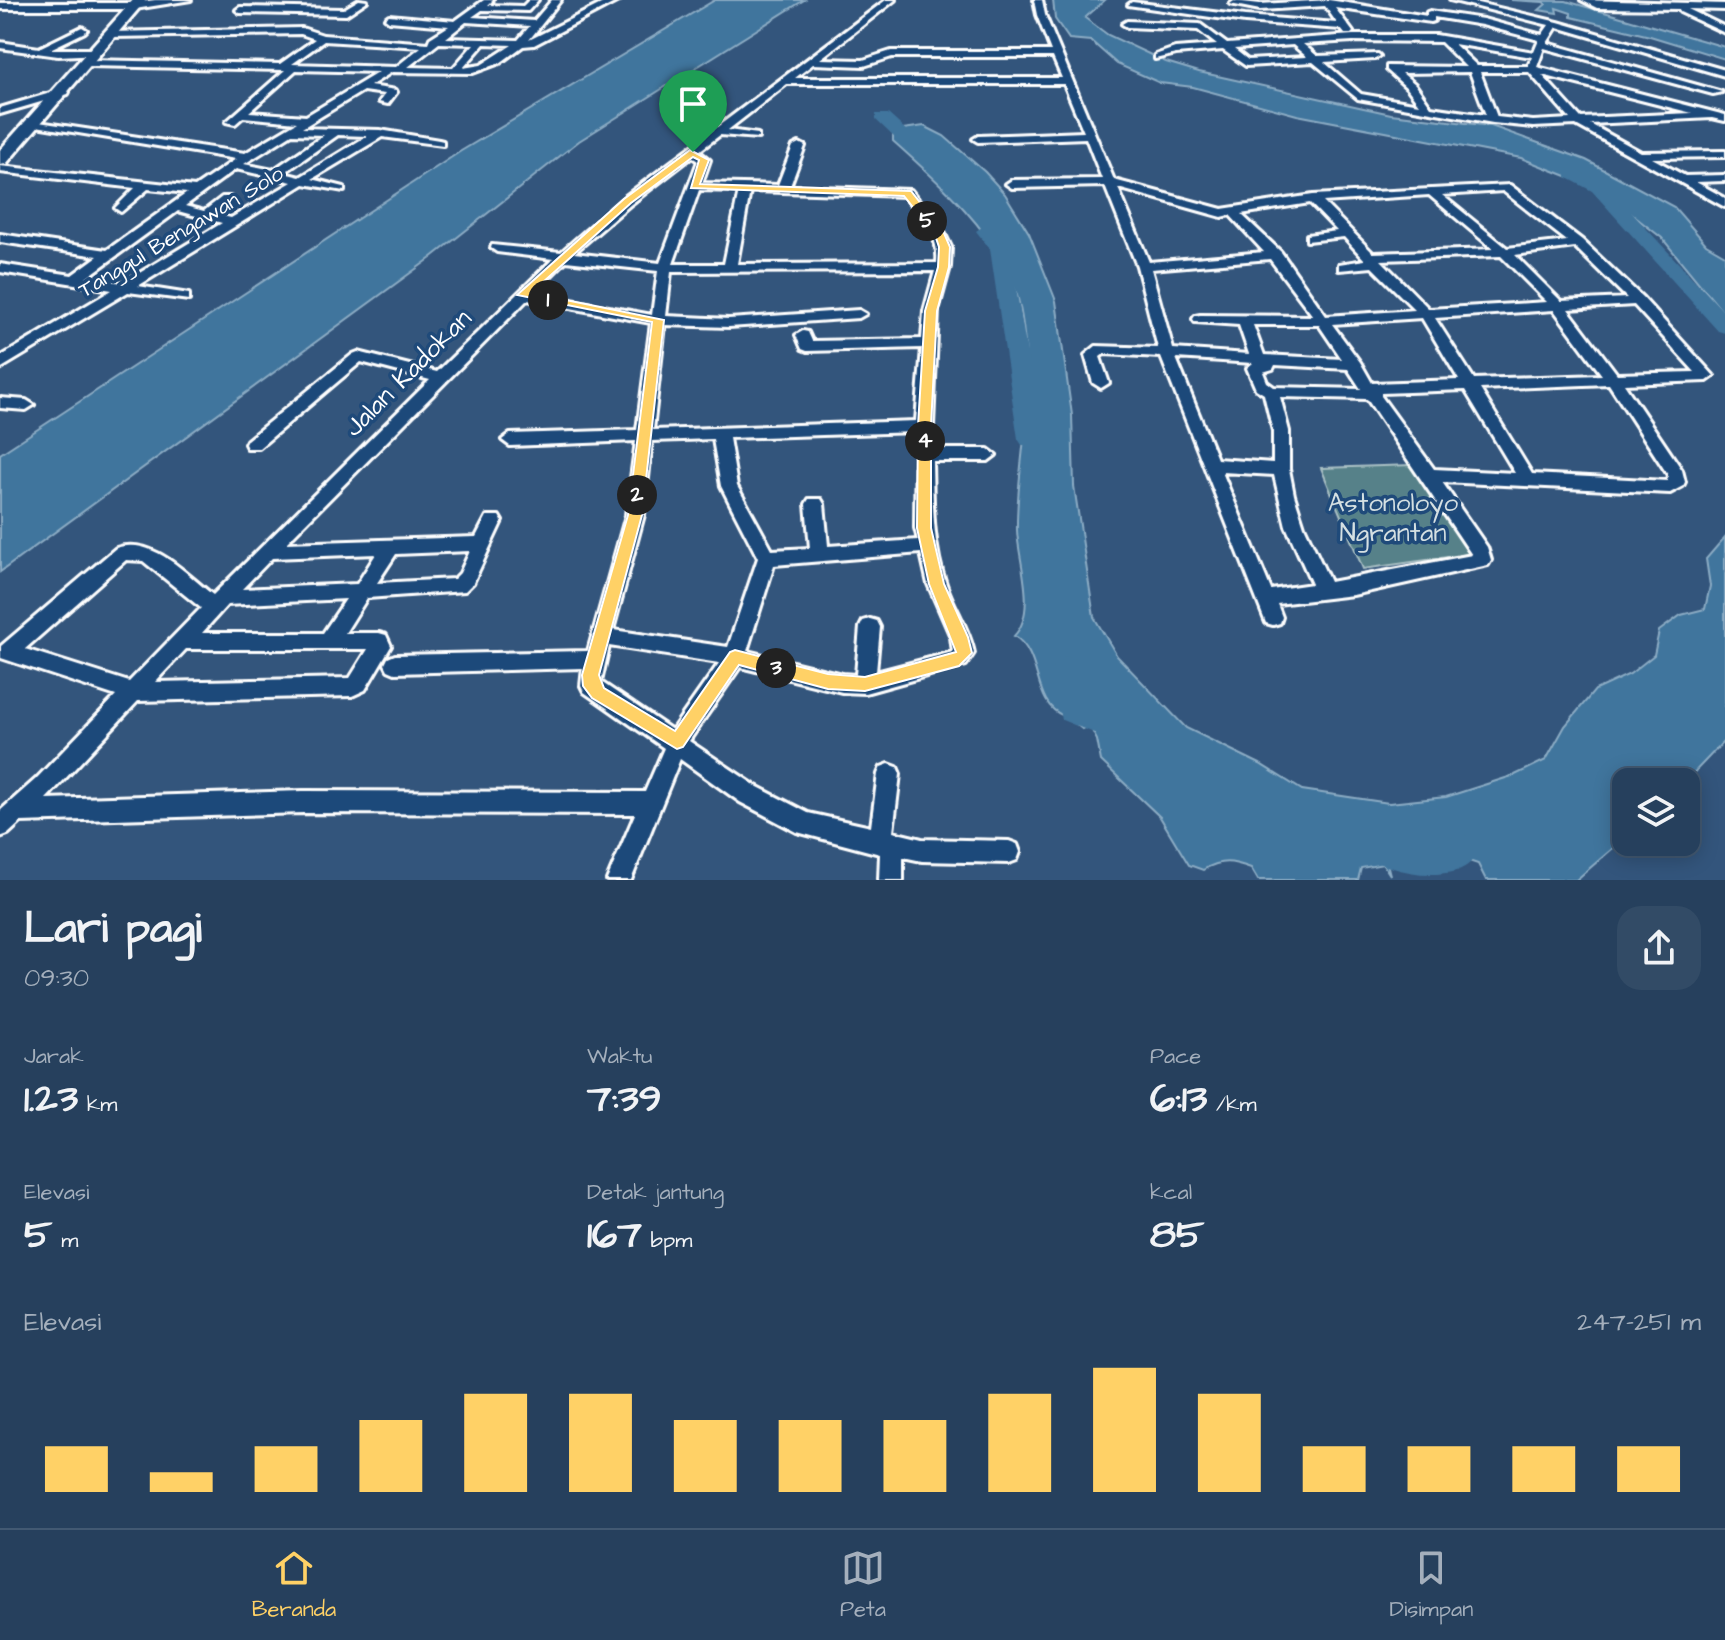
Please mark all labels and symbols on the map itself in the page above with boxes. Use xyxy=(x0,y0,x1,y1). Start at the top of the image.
pin xyxy=(659,70,727,152)
street label: Tanggul Bengawan Solo xyxy=(73,158,290,306)
pin: 5 xyxy=(907,201,947,241)
pin: 1 xyxy=(528,280,568,320)
street label: Jalan Kadokan xyxy=(336,301,480,445)
pin: 4 xyxy=(905,421,945,461)
pin: 2 xyxy=(617,475,657,515)
park label: Astonoloyo Ngrantan xyxy=(1328,485,1458,553)
pin: 3 xyxy=(756,648,796,688)

